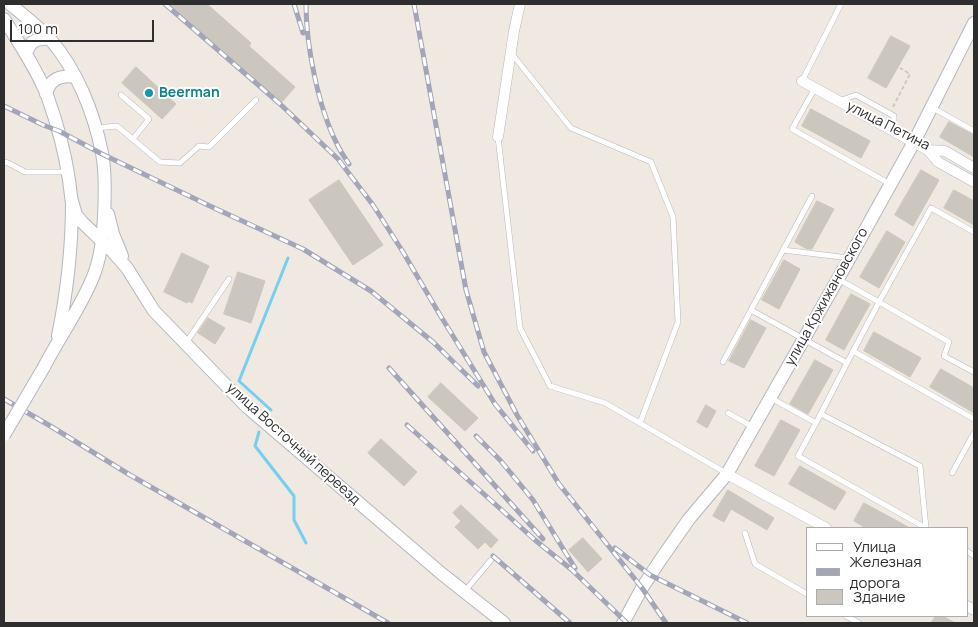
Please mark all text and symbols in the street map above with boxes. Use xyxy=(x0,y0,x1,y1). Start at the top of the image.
scale bar xyxy=(12,10,156,42)
text: 100 m xyxy=(18,18,58,39)
place label: Beerman xyxy=(159,85,220,101)
marker: Beerman xyxy=(143,87,155,99)
street label: улица Петина xyxy=(844,98,932,154)
street label: улица Кржижановского xyxy=(782,225,872,369)
street label: улица Восточный переезд xyxy=(223,380,363,508)
legend xyxy=(806,527,968,617)
text: Улица xyxy=(853,536,896,557)
text: Железная дорога xyxy=(850,551,921,593)
text: Здание xyxy=(853,586,905,607)

